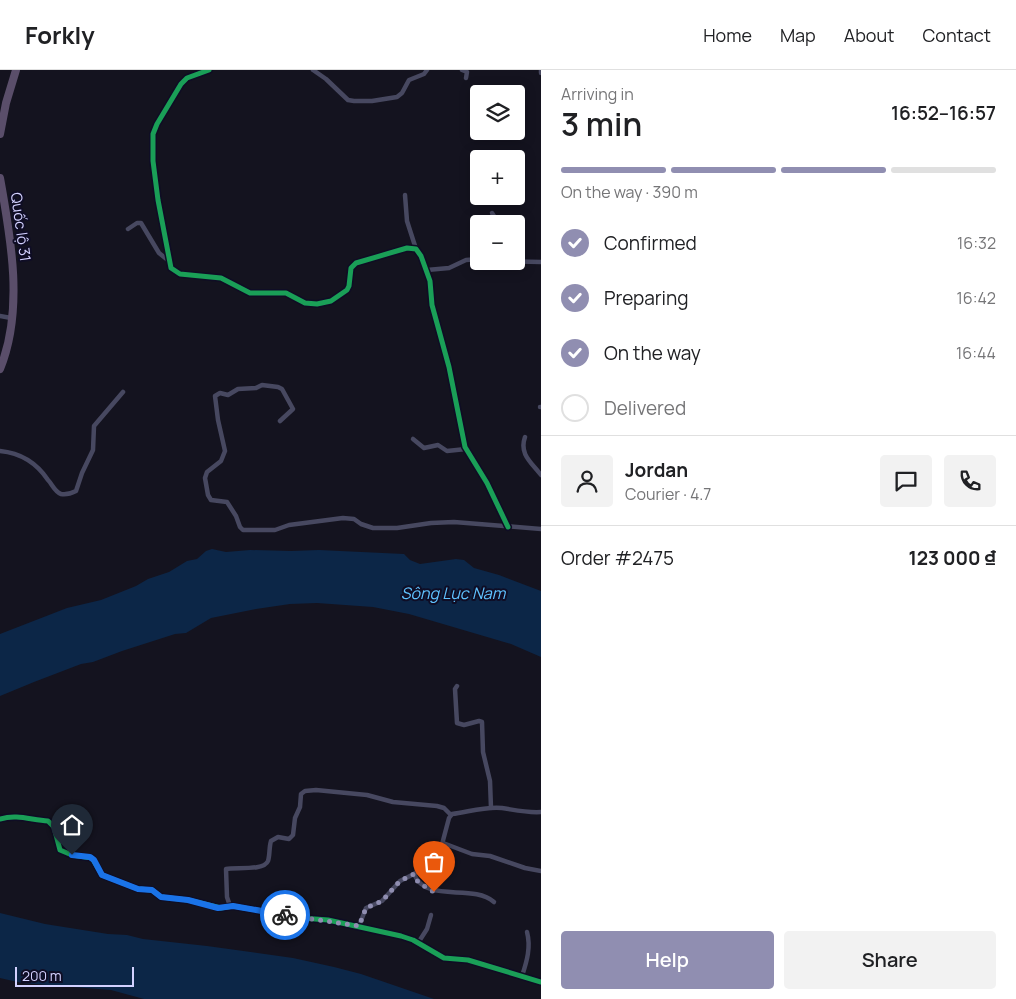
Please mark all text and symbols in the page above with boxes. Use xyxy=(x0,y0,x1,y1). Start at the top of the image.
text: Forkly xyxy=(25,18,95,51)
text: Home xyxy=(703,23,752,47)
text: Map xyxy=(780,23,816,47)
text: About xyxy=(844,23,894,47)
text: Contact xyxy=(922,23,991,47)
text: Arriving in xyxy=(561,83,634,105)
map controls xyxy=(470,85,525,270)
button: layers xyxy=(470,85,525,140)
text: 16:52–16:57 xyxy=(891,100,996,126)
text: 3 min xyxy=(561,102,642,146)
button: + xyxy=(470,150,525,205)
text: On the way · 390 m xyxy=(561,181,698,203)
street label: Quốc lộ 31 xyxy=(6,191,36,263)
button: − xyxy=(470,215,525,270)
icon: check xyxy=(561,229,589,257)
text: Confirmed xyxy=(604,230,697,256)
text: 16:32 xyxy=(957,232,996,254)
icon: check xyxy=(561,284,589,312)
text: Preparing xyxy=(604,285,689,311)
text: 16:42 xyxy=(956,287,996,309)
icon: check xyxy=(561,339,589,367)
text: On the way xyxy=(604,340,701,366)
text: 16:44 xyxy=(956,342,996,364)
text: Delivered xyxy=(604,395,686,421)
button: person xyxy=(561,455,613,507)
button: chat xyxy=(880,455,932,507)
button: phone xyxy=(944,455,996,507)
text: Jordan xyxy=(625,457,688,483)
text: Courier · 4.7 xyxy=(625,483,711,505)
text: Order #2475 xyxy=(561,545,674,571)
text: 123 000 ₫ xyxy=(908,545,996,571)
water label: Sông Lục Nam xyxy=(401,582,507,604)
pin xyxy=(51,804,93,855)
icon: home xyxy=(58,811,86,839)
pin xyxy=(413,841,455,892)
icon: bag xyxy=(420,848,448,876)
courier xyxy=(260,890,310,940)
icon: bike xyxy=(271,901,299,929)
button: Help xyxy=(561,931,774,989)
button: Share xyxy=(784,931,996,989)
scale bar xyxy=(15,964,134,987)
text: 200 m xyxy=(22,966,62,985)

